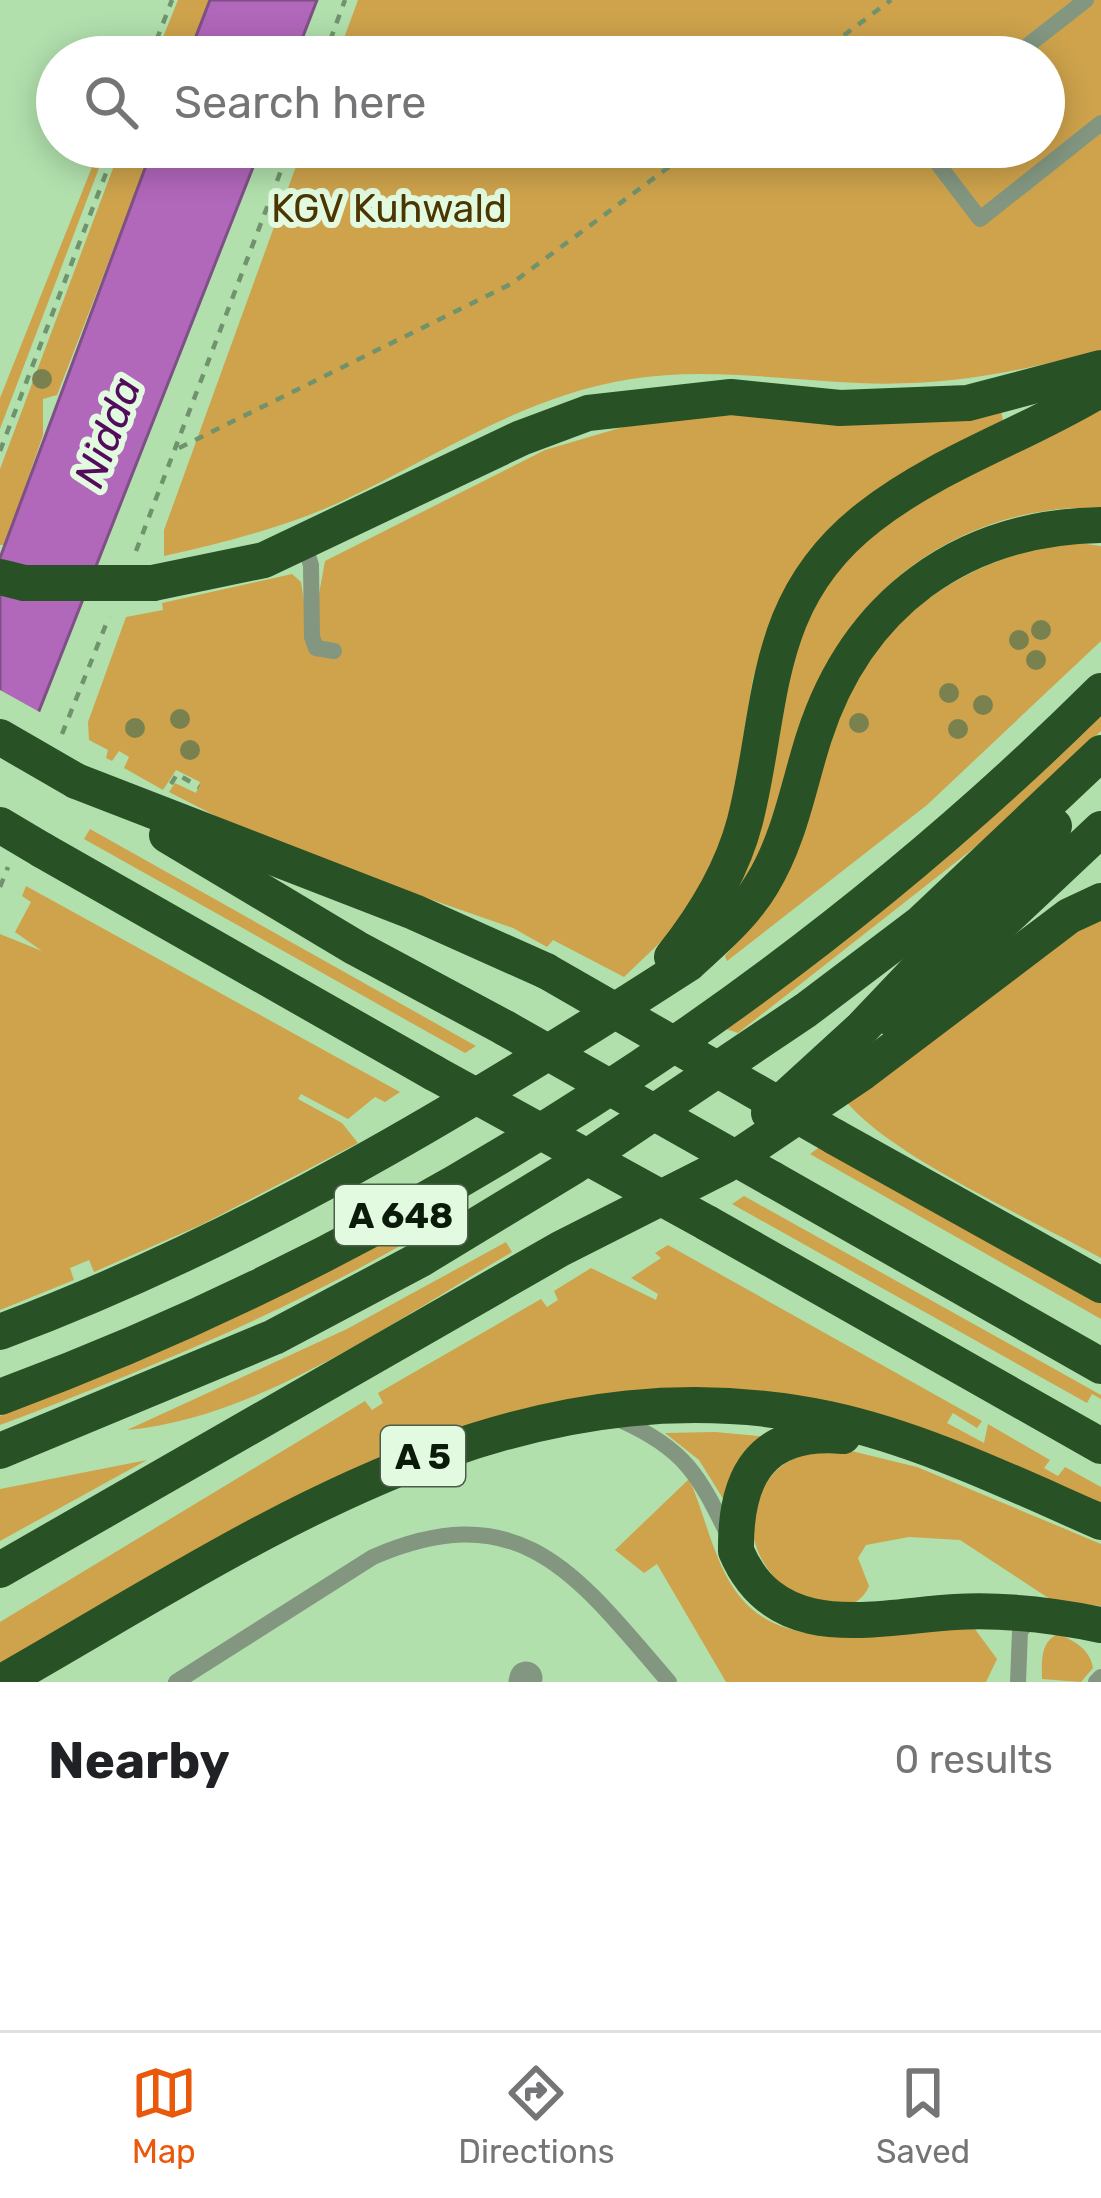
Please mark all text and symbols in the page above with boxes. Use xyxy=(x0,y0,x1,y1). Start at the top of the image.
search box xyxy=(36,36,1065,168)
icon: search xyxy=(78,69,144,135)
text: Search here xyxy=(174,76,426,129)
park label: KGV Kuhwald xyxy=(271,186,507,232)
water label: Nidda xyxy=(64,370,152,495)
road number: A 648 xyxy=(335,1185,467,1245)
road number: A 5 xyxy=(381,1426,465,1486)
text: Nearby xyxy=(48,1730,230,1791)
text: 0 results xyxy=(894,1737,1053,1783)
tab: Map xyxy=(131,2060,197,2171)
tab: Directions xyxy=(458,2060,615,2171)
tab: Saved xyxy=(876,2060,970,2171)

